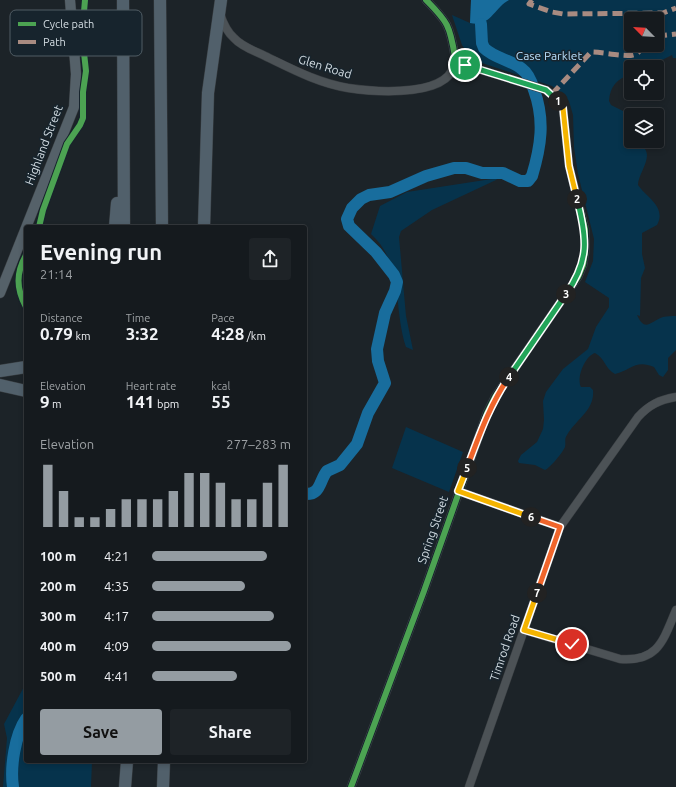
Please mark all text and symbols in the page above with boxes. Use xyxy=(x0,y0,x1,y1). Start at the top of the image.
legend xyxy=(10,10,142,56)
north arrow xyxy=(624,12,664,52)
map controls xyxy=(624,12,664,148)
text: Cycle path xyxy=(43,18,94,30)
text: Path xyxy=(43,36,66,48)
pin xyxy=(448,48,482,82)
park label: Case Parklet xyxy=(516,49,583,62)
street label: Glen Road xyxy=(297,52,353,81)
icon: arrive xyxy=(454,54,476,76)
button: locate xyxy=(624,60,664,100)
pin: 1 xyxy=(548,91,568,111)
text: 1 xyxy=(555,95,561,107)
street label: Highland Street xyxy=(22,103,65,187)
button: layers xyxy=(624,108,664,148)
pin: 2 xyxy=(567,189,587,209)
text: 2 xyxy=(574,193,580,205)
button: share xyxy=(249,238,291,280)
text: Evening run xyxy=(40,239,162,264)
text: 21:14 xyxy=(40,267,73,281)
pin: 3 xyxy=(556,284,576,304)
text: 3 xyxy=(563,288,569,300)
text: Distance xyxy=(40,312,83,324)
text: Time xyxy=(126,312,150,324)
text: Pace xyxy=(211,312,235,324)
text: 0.79 xyxy=(40,324,73,343)
text: 3:32 xyxy=(126,324,159,343)
text: 4:28 xyxy=(211,324,244,343)
text: km xyxy=(73,330,91,342)
text: /km xyxy=(244,330,266,342)
pin: 4 xyxy=(499,367,519,387)
text: 4 xyxy=(506,371,512,383)
text: Elevation xyxy=(40,380,86,392)
text: Heart rate xyxy=(126,380,176,392)
text: kcal xyxy=(211,380,230,392)
text: 9 xyxy=(40,392,50,411)
text: 141 xyxy=(126,392,154,411)
text: 55 xyxy=(211,392,231,411)
text: m xyxy=(50,398,62,410)
text: bpm xyxy=(154,398,179,410)
text: Elevation xyxy=(40,437,94,451)
text: 277–283 m xyxy=(226,437,291,451)
pin: 5 xyxy=(457,458,477,478)
text: 5 xyxy=(464,462,470,474)
street label: Spring Street xyxy=(415,494,450,565)
pin: 6 xyxy=(521,507,541,527)
text: 6 xyxy=(528,511,534,523)
text: 100 m xyxy=(40,549,76,563)
text: 4:21 xyxy=(104,549,129,563)
text: 200 m xyxy=(40,579,76,593)
text: 4:35 xyxy=(104,579,129,593)
pin: 7 xyxy=(527,583,547,603)
text: 7 xyxy=(534,587,540,599)
text: 300 m xyxy=(40,609,76,623)
text: 4:17 xyxy=(104,609,129,623)
street label: Timrod Road xyxy=(487,613,522,683)
pin xyxy=(555,627,589,661)
icon: check xyxy=(561,633,583,655)
text: 400 m xyxy=(40,639,76,653)
text: 4:09 xyxy=(104,639,129,653)
text: 500 m xyxy=(40,669,76,683)
text: 4:41 xyxy=(104,669,129,683)
button: Save xyxy=(40,709,162,755)
button: Share xyxy=(170,709,291,755)

